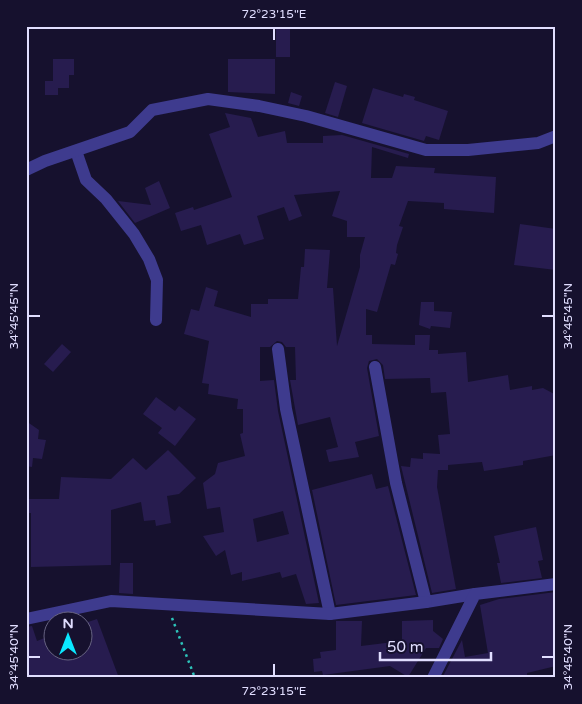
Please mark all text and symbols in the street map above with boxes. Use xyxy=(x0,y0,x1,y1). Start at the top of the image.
text: 72°23'15"E xyxy=(241,7,307,21)
text: 34°45'45"N xyxy=(7,283,21,349)
text: 34°45'45"N xyxy=(561,283,575,349)
north arrow xyxy=(42,612,92,662)
text: N xyxy=(62,615,74,632)
text: 34°45'40"N xyxy=(7,624,21,690)
text: 34°45'40"N xyxy=(561,624,575,690)
scale bar xyxy=(380,629,491,661)
text: 50 m xyxy=(387,638,424,656)
text: 72°23'15"E xyxy=(241,684,307,698)

